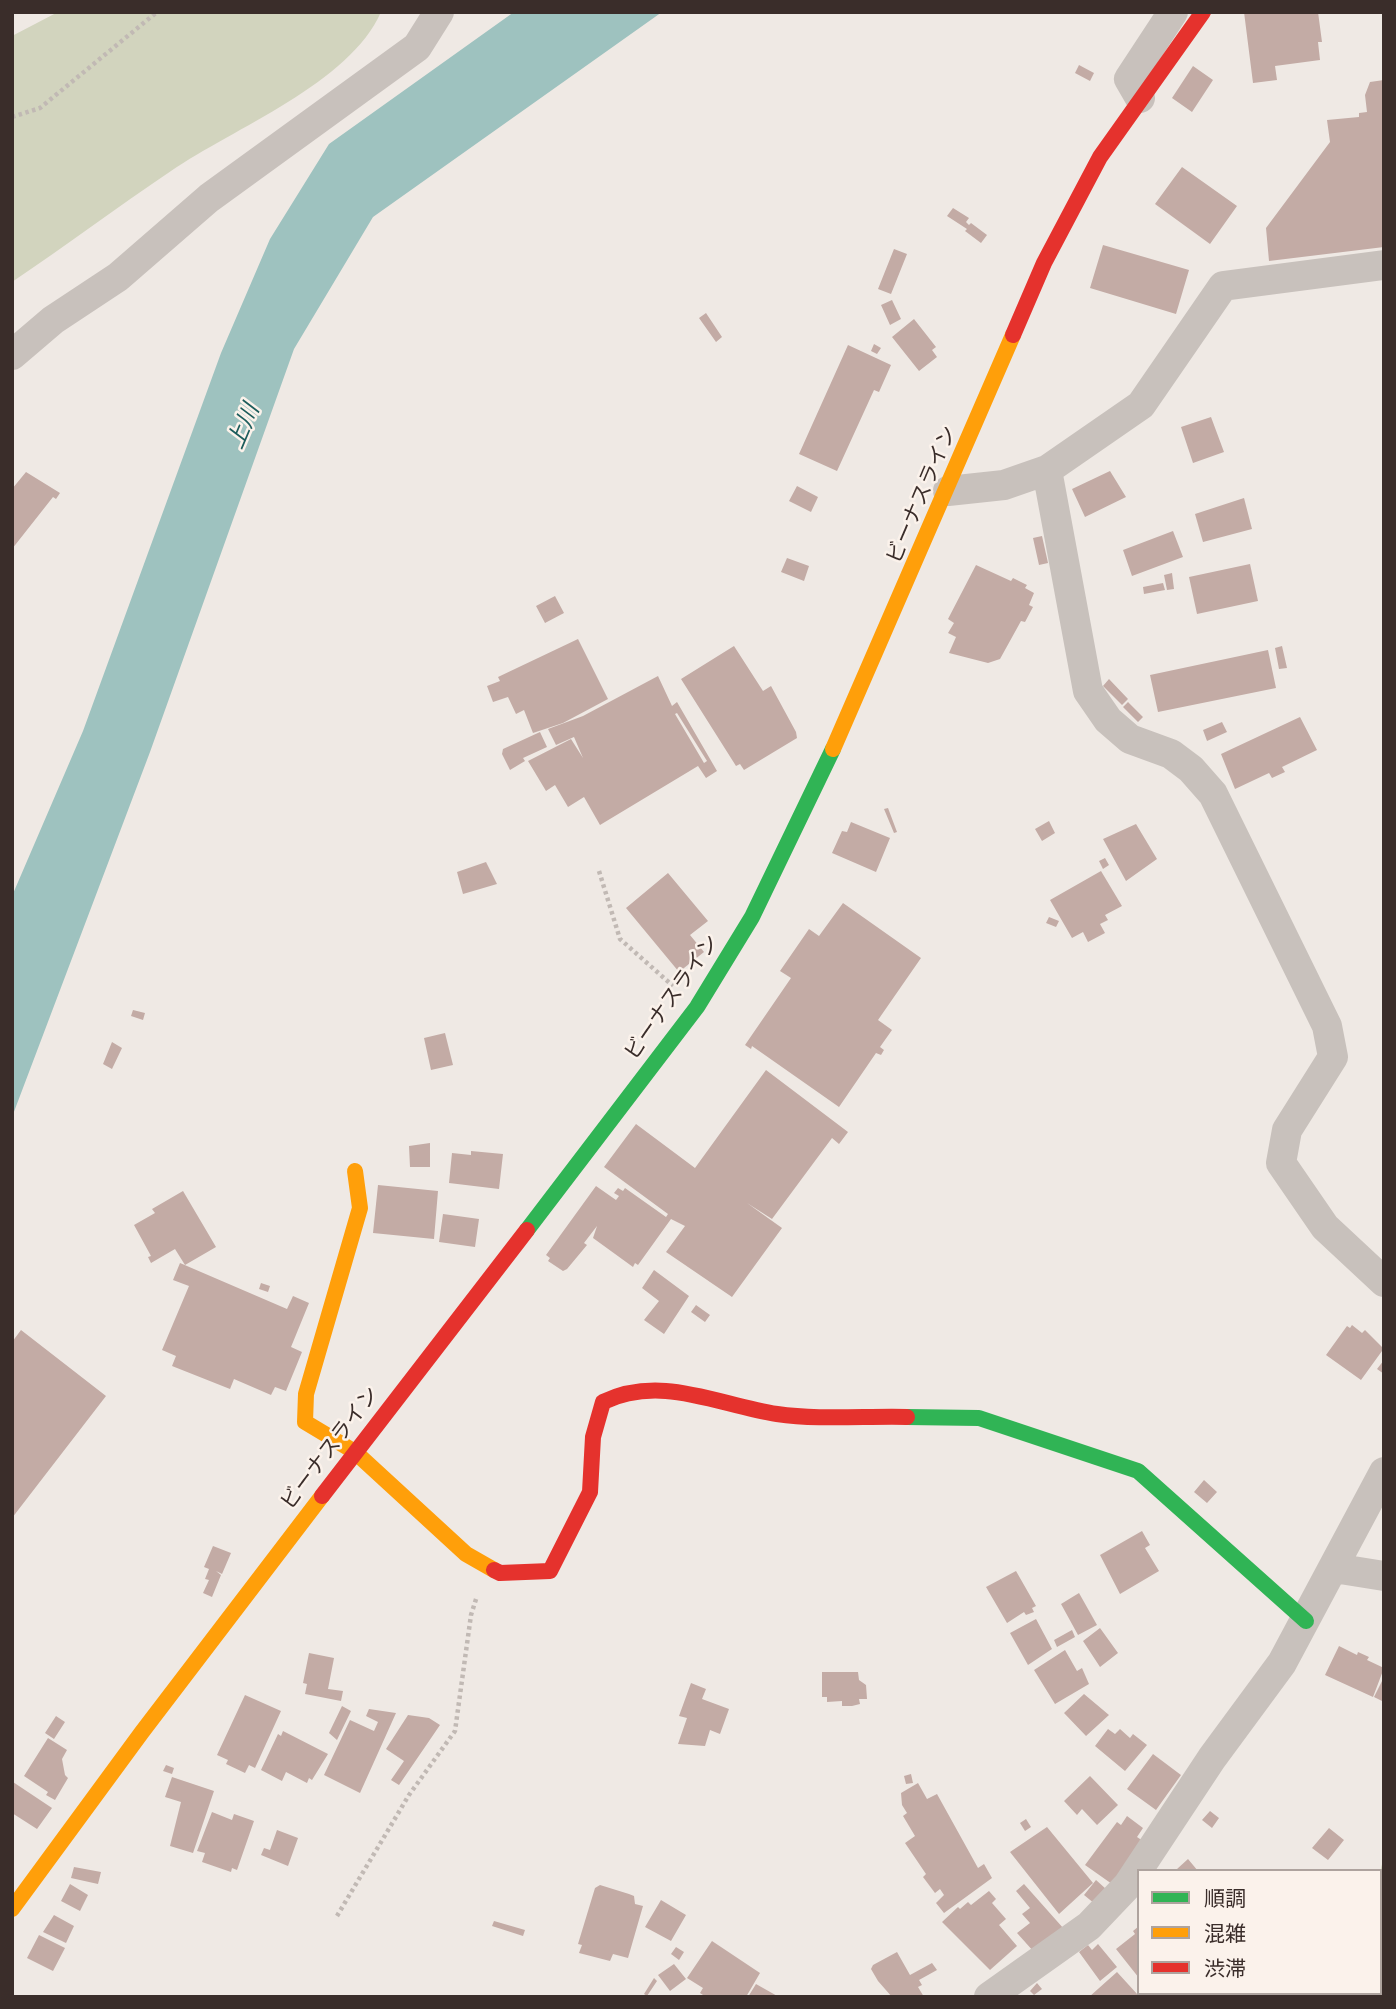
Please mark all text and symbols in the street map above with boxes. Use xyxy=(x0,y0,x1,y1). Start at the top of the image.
water label: 上川 xyxy=(223,400,267,454)
street label: ビーナスライン xyxy=(883,422,963,568)
street label: ビーナスライン xyxy=(621,931,725,1065)
street label: ビーナスライン xyxy=(277,1383,385,1515)
legend xyxy=(1137,1869,1382,1995)
text: 順調 xyxy=(1204,1884,1246,1914)
text: 混雑 xyxy=(1204,1919,1246,1949)
text: 渋滞 xyxy=(1204,1954,1246,1984)

